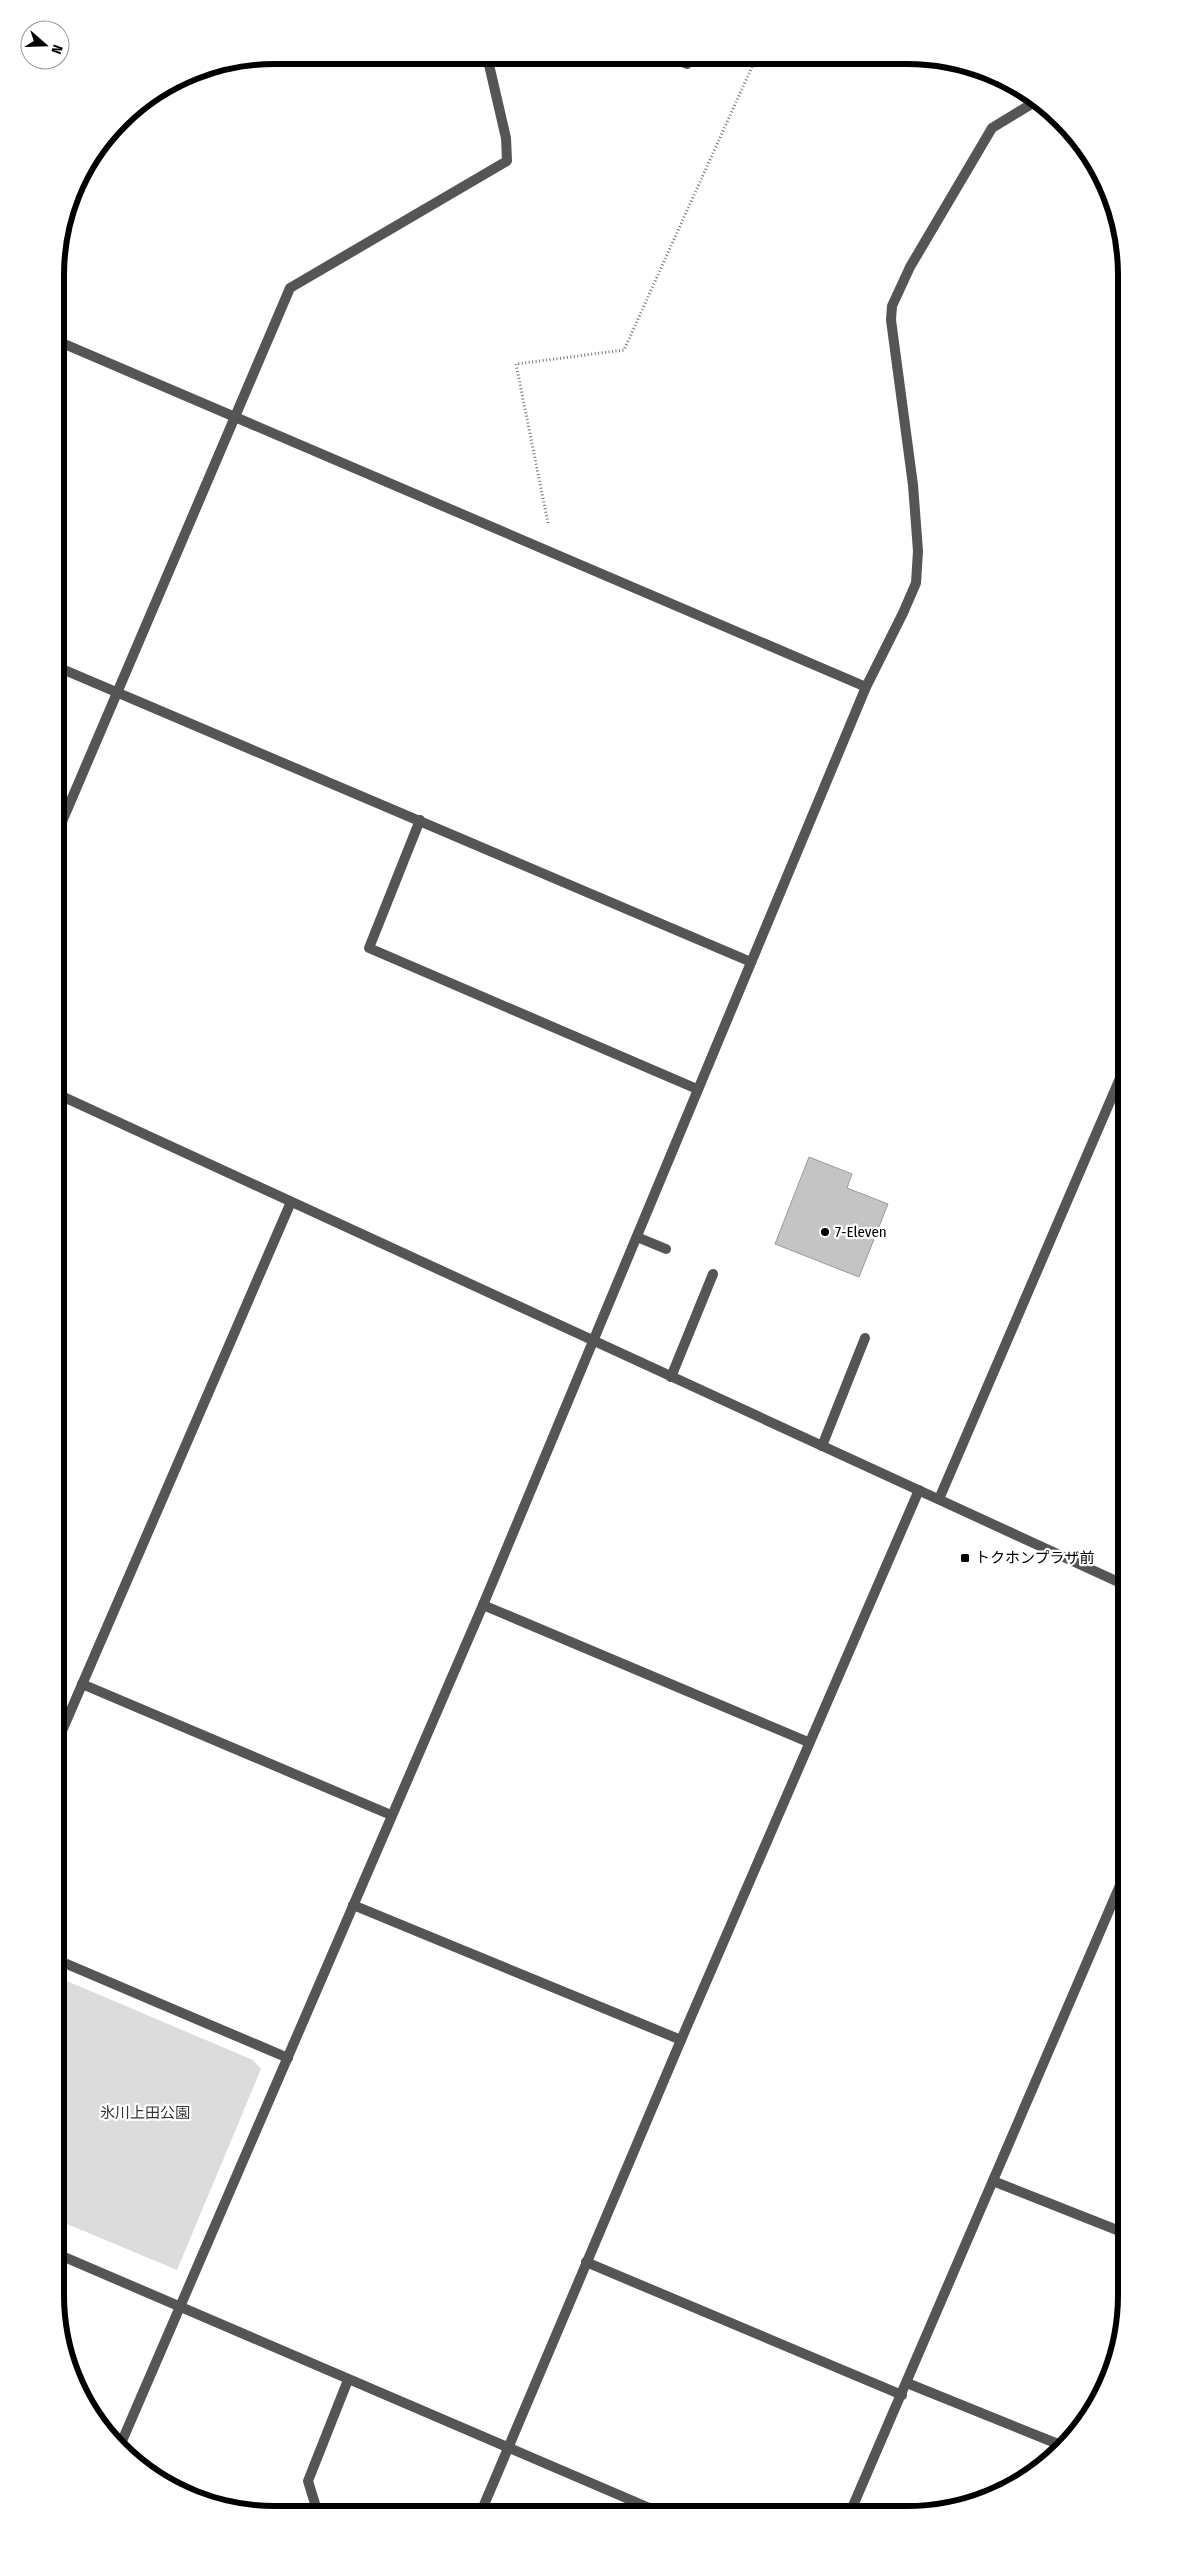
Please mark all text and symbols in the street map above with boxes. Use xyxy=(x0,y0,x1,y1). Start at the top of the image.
north arrow xyxy=(20,20,70,70)
text: N xyxy=(47,42,66,56)
place label: 7-Eleven xyxy=(835,1223,887,1241)
marker: 7-Eleven xyxy=(819,1226,831,1238)
place label: トクホンプラザ前 xyxy=(975,1549,1095,1567)
marker: トクホンプラザ前 xyxy=(959,1552,971,1564)
park label: 氷川上田公園 xyxy=(100,2104,190,2122)

